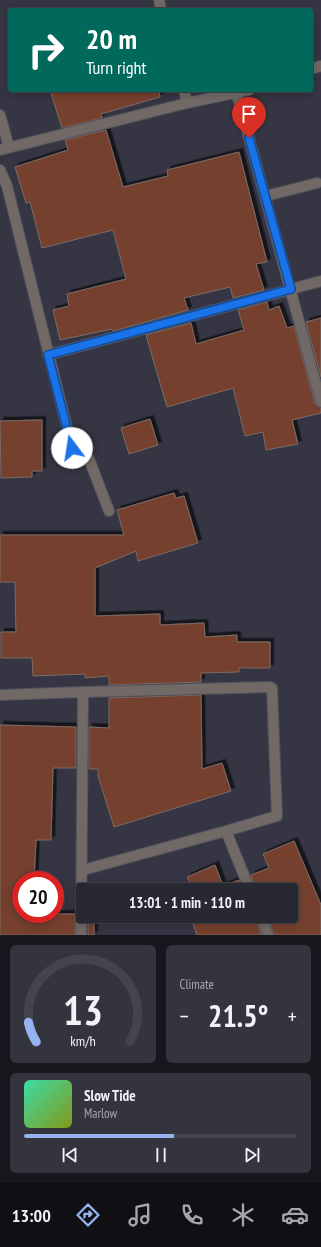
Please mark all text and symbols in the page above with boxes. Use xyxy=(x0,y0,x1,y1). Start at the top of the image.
text: 20 m xyxy=(86,20,137,57)
icon: right xyxy=(20,24,72,76)
text: Turn right xyxy=(86,56,146,79)
pin xyxy=(232,97,266,138)
icon: arrive xyxy=(238,103,260,125)
position arrow xyxy=(51,427,93,469)
speed limit sign: 20 xyxy=(12,871,64,923)
text: 13:01 · 1 min · 110 m xyxy=(129,893,245,912)
text: Climate xyxy=(180,976,214,993)
text: 13 xyxy=(63,983,103,1036)
text: 21.5° xyxy=(208,996,268,1035)
text: − xyxy=(180,1002,189,1030)
text: + xyxy=(288,1002,297,1030)
text: km/h xyxy=(70,1031,95,1050)
text: Slow Tide xyxy=(84,1086,136,1105)
text: Marlow xyxy=(84,1105,117,1122)
icon: previous xyxy=(59,1144,81,1166)
icon: pause xyxy=(150,1144,172,1166)
icon: next xyxy=(241,1144,263,1166)
icon: directions xyxy=(74,1201,102,1229)
icon: music xyxy=(126,1201,154,1229)
icon: phone xyxy=(178,1201,206,1229)
icon: climate xyxy=(229,1201,257,1229)
icon: car xyxy=(281,1201,309,1229)
text: 13:00 xyxy=(12,1204,51,1227)

